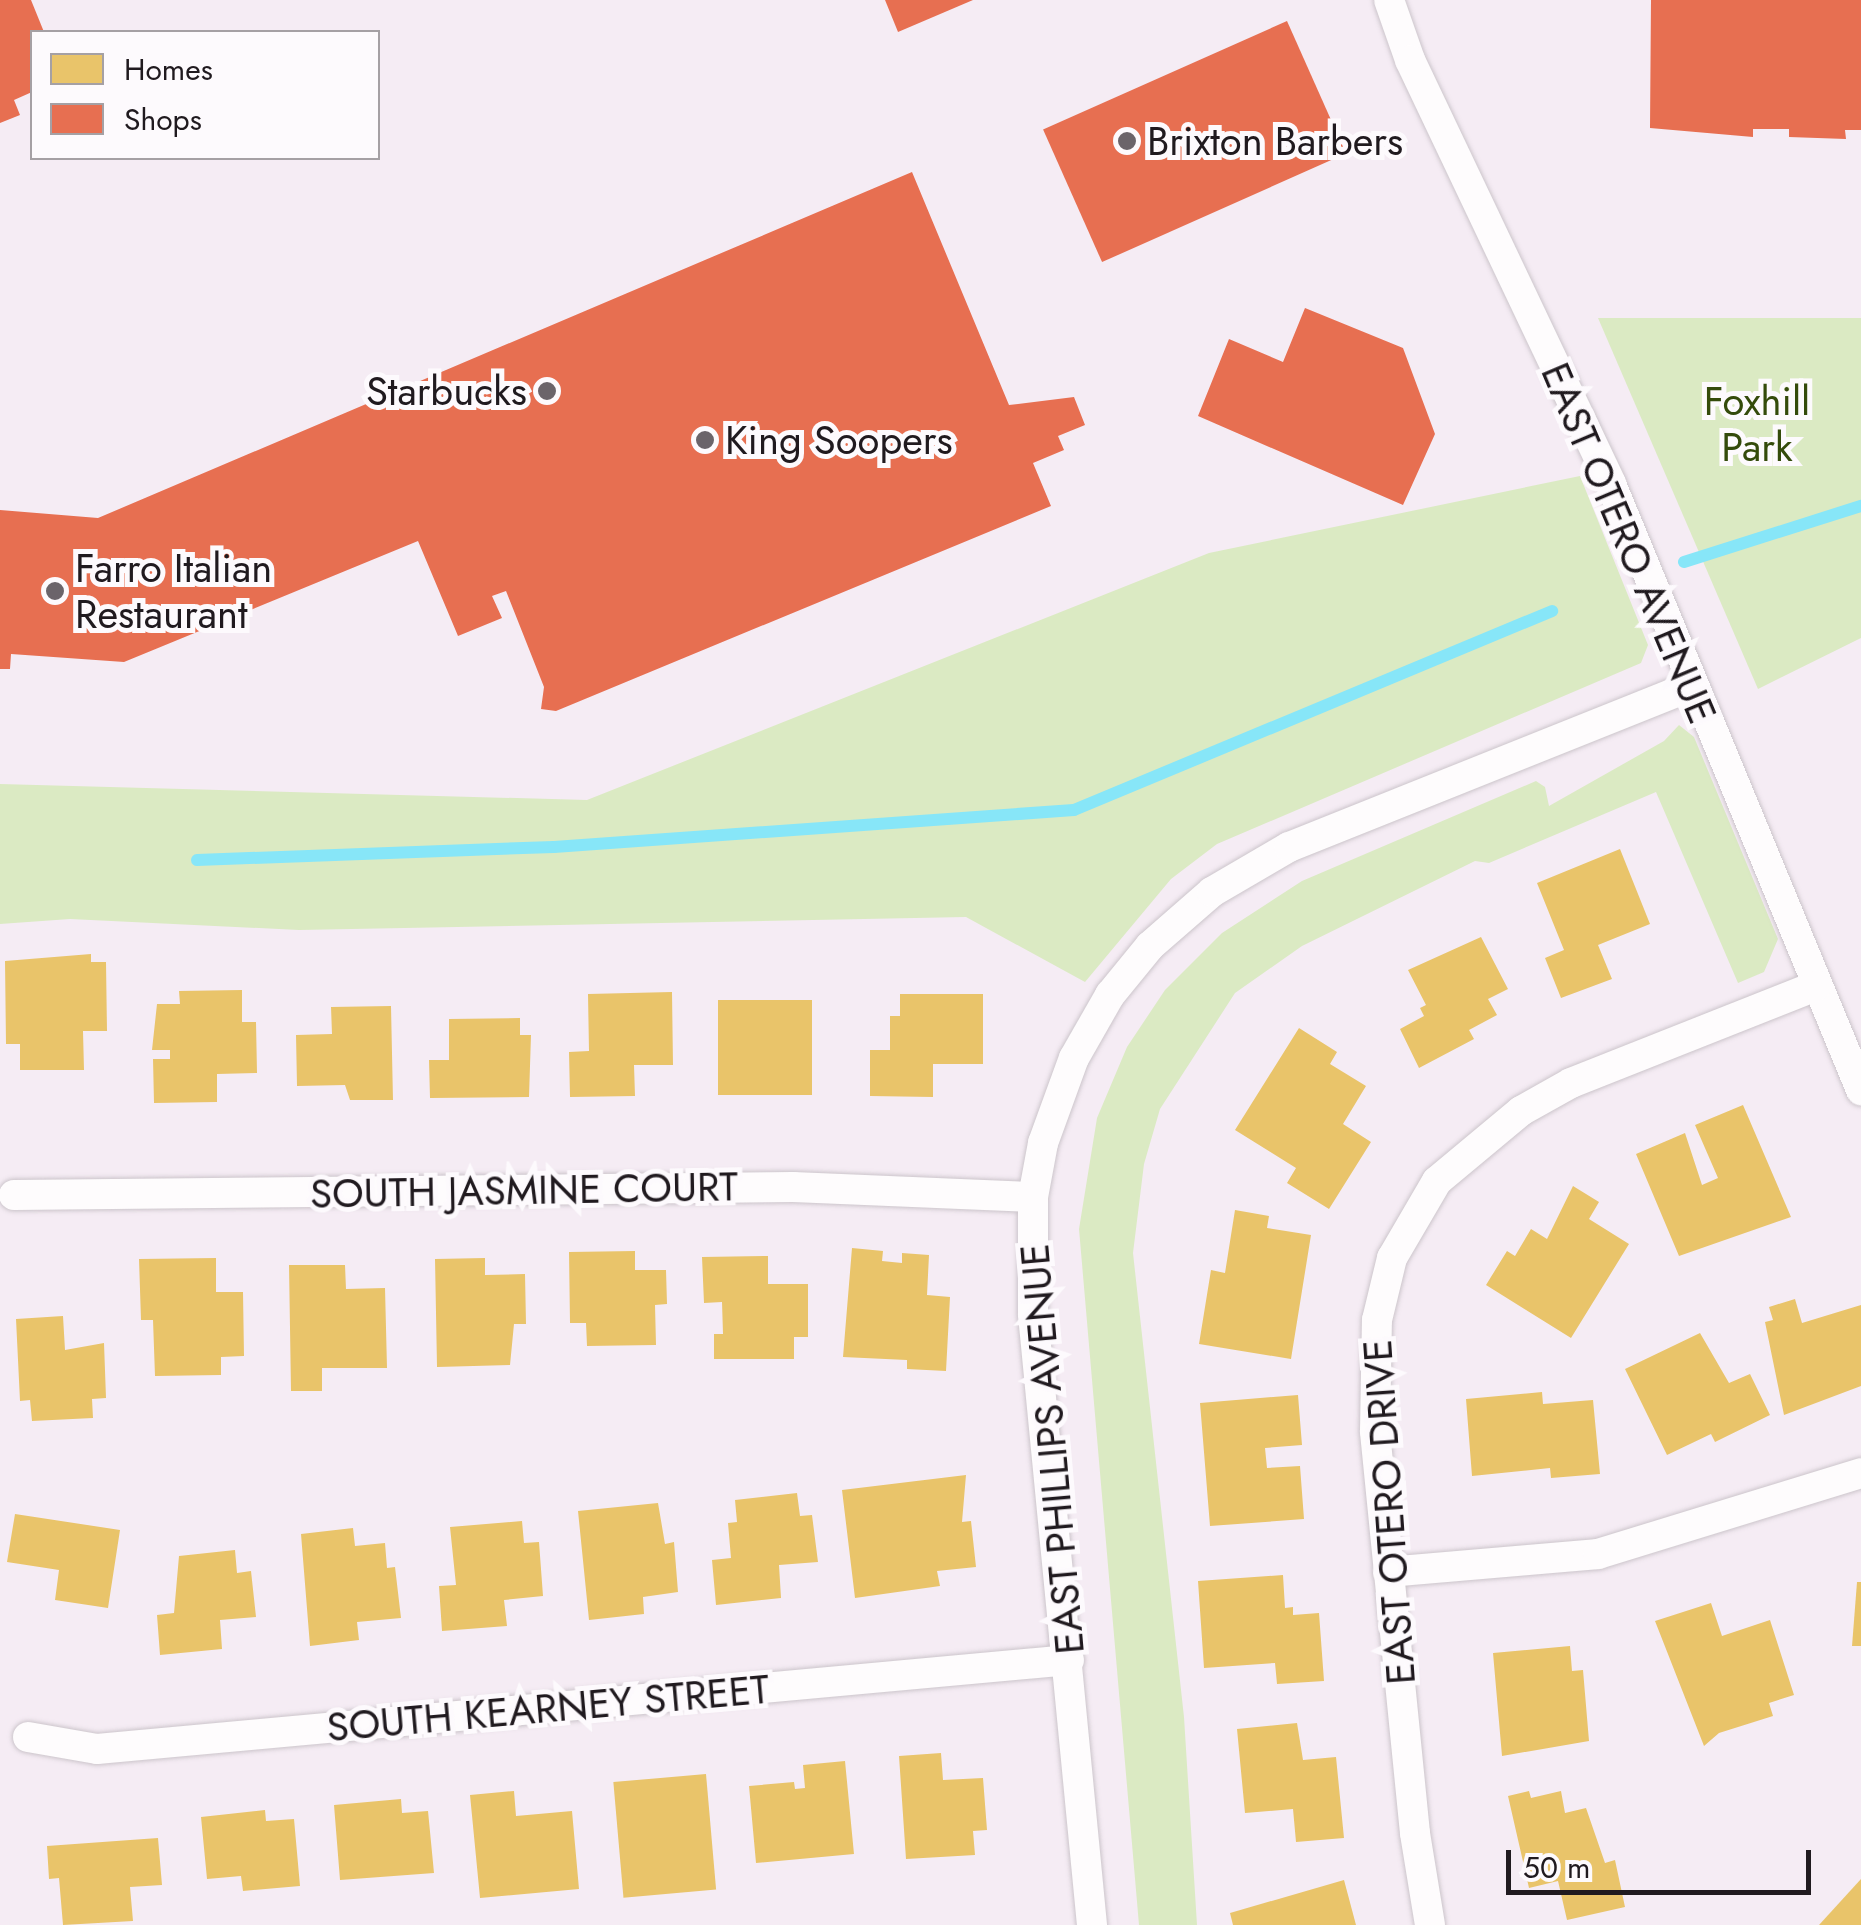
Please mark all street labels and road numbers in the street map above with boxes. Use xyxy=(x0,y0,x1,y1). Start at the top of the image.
street label: EAST OTERO AVENUE xyxy=(1531,356,1727,730)
street label: SOUTH JASMINE COURT xyxy=(310,1162,738,1218)
street label: EAST PHILLIPS AVENUE xyxy=(1010,1242,1094,1656)
street label: EAST OTERO DRIVE xyxy=(1353,1338,1425,1686)
street label: SOUTH KEARNEY STREET xyxy=(325,1665,771,1751)

